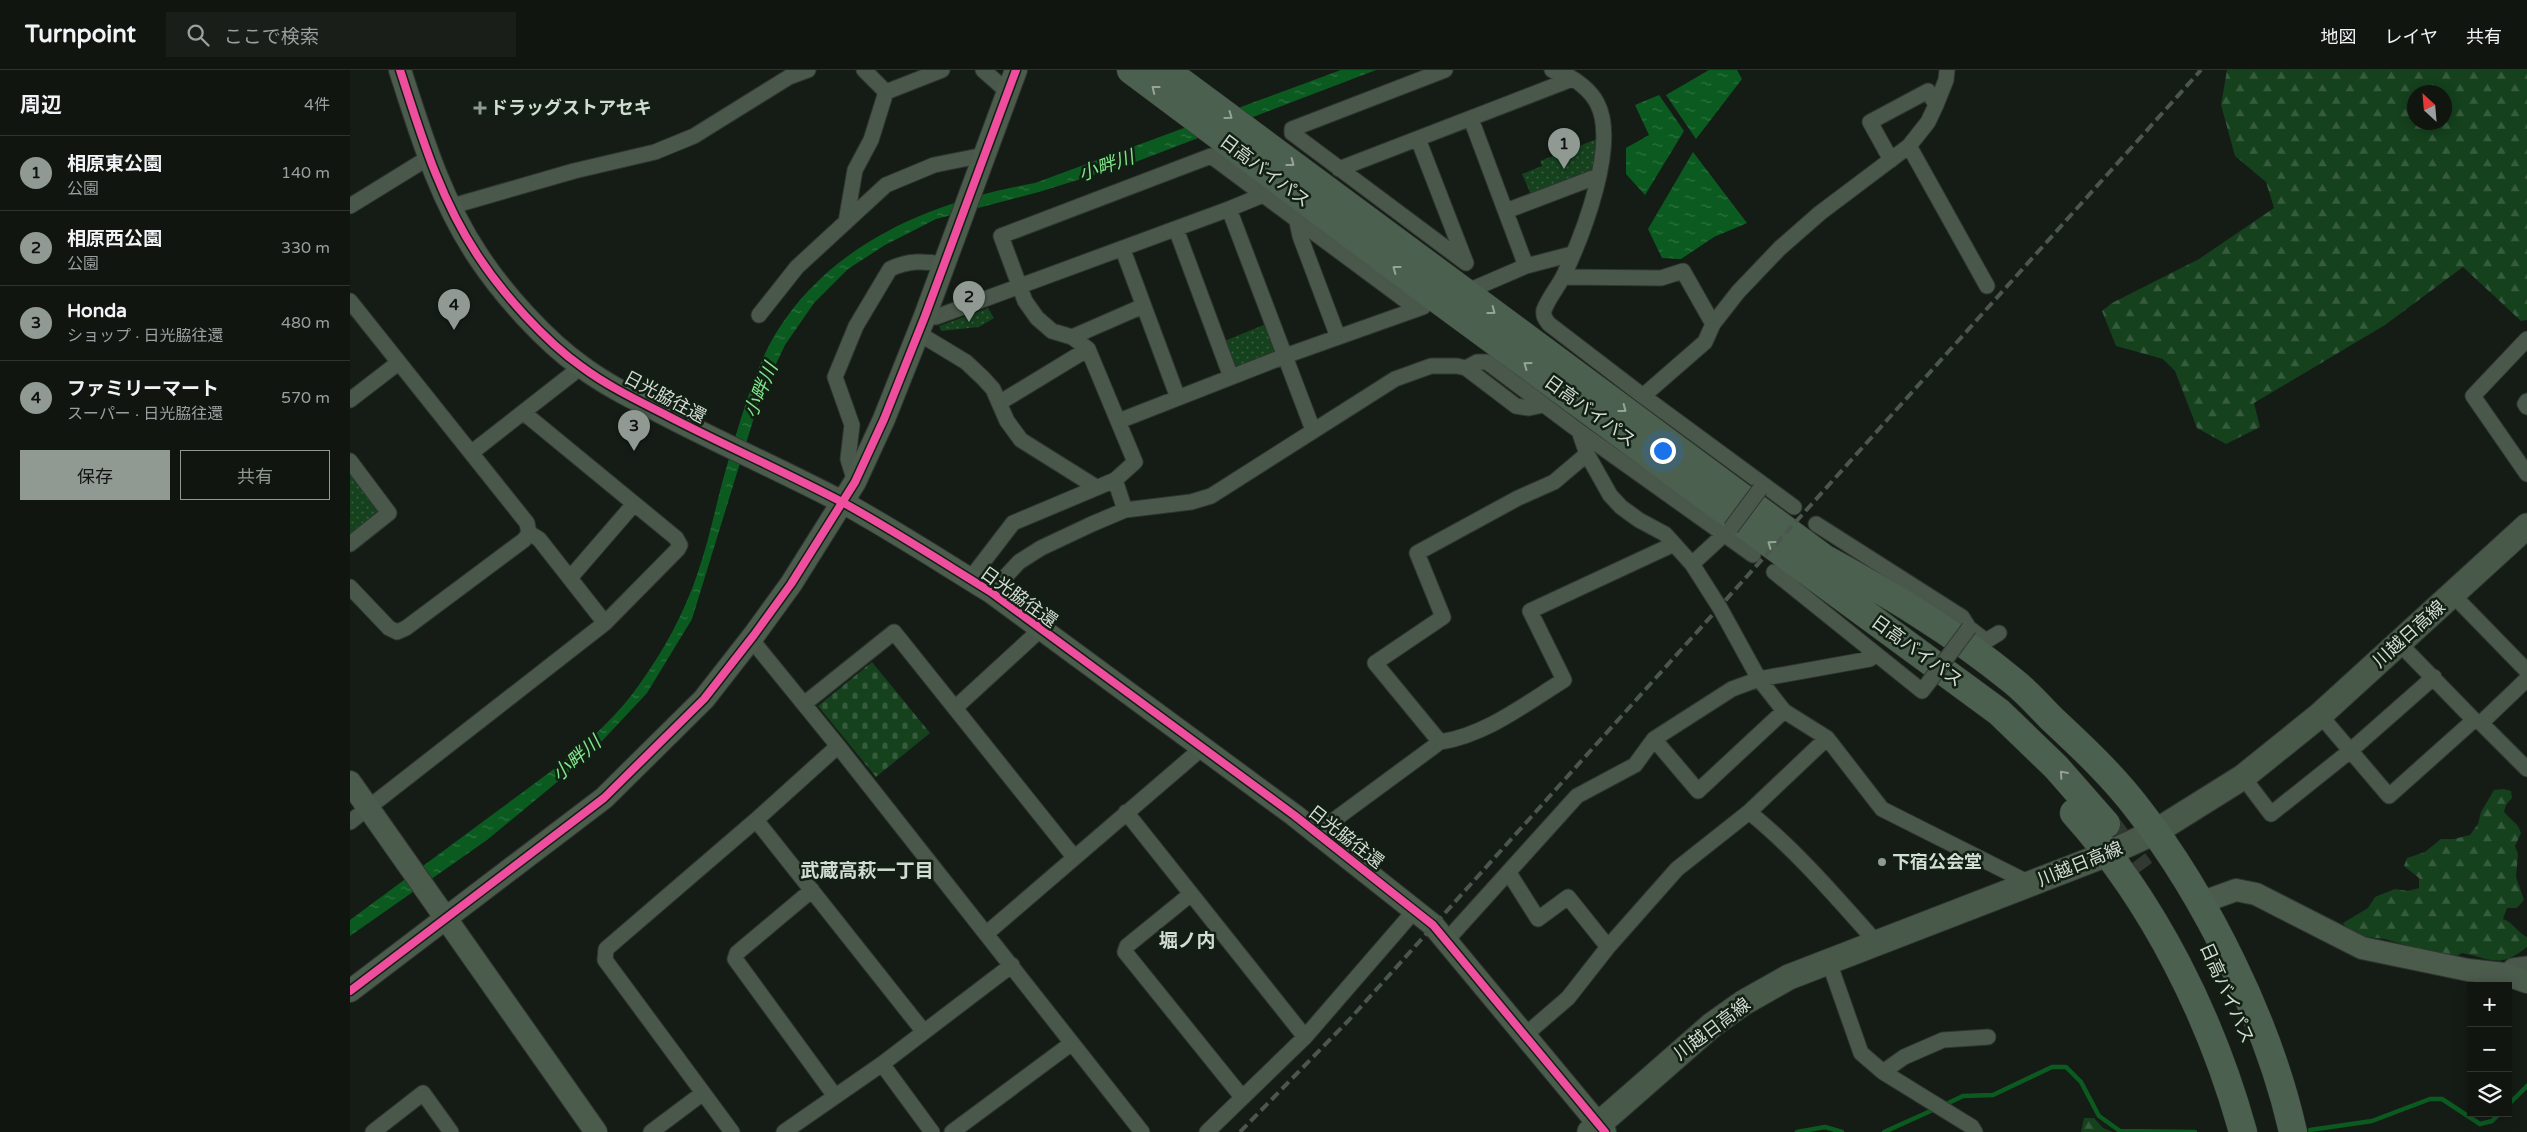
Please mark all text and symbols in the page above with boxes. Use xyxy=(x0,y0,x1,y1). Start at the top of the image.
search box xyxy=(166,12,516,57)
text: Turnpoint xyxy=(25,20,136,49)
icon: search xyxy=(184,21,212,49)
text: ここで検索 xyxy=(224,26,319,48)
text: 地図 xyxy=(2321,26,2357,48)
text: レイヤ xyxy=(2385,26,2438,48)
text: 共有 xyxy=(2466,26,2502,48)
north arrow xyxy=(2407,85,2452,130)
one-way arrow xyxy=(1151,86,1161,95)
text: 周辺 xyxy=(20,93,62,118)
text: 4件 xyxy=(304,95,330,115)
place label: ドラッグストアセキ xyxy=(490,97,652,119)
marker: ドラッグストアセキ xyxy=(474,102,486,114)
one-way arrow xyxy=(1223,110,1232,119)
pin: 1 xyxy=(1548,128,1580,169)
street label: 日高バイパス xyxy=(1215,130,1315,212)
water label: 小畔川 xyxy=(1076,146,1139,186)
text: 相原東公園 xyxy=(67,153,162,175)
one-way arrow xyxy=(1285,157,1294,165)
text: 1 xyxy=(31,163,41,183)
text: 140 m xyxy=(281,163,330,183)
text: 公園 xyxy=(67,179,99,199)
text: 相原西公園 xyxy=(67,228,162,250)
text: 2 xyxy=(31,238,41,258)
text: 330 m xyxy=(281,238,330,258)
text: 公園 xyxy=(67,254,99,274)
one-way arrow xyxy=(1393,266,1402,274)
pin: 2 xyxy=(953,281,985,322)
pin: 4 xyxy=(438,289,470,330)
text: Honda xyxy=(67,300,127,322)
one-way arrow xyxy=(1486,305,1496,314)
text: 3 xyxy=(31,313,41,333)
text: 480 m xyxy=(281,313,330,333)
text: ショップ · 日光脇往還 xyxy=(67,326,223,346)
water label: 小畔川 xyxy=(740,358,783,421)
one-way arrow xyxy=(1523,362,1533,371)
street label: 日光脇往還 xyxy=(620,366,710,428)
street label: 日高バイパス xyxy=(1540,370,1640,452)
text: ファミリーマート xyxy=(67,378,219,400)
text: 4 xyxy=(31,388,41,408)
text: 570 m xyxy=(281,388,330,408)
one-way arrow xyxy=(1617,403,1626,411)
text: スーパー · 日光脇往還 xyxy=(67,404,223,424)
pin: 3 xyxy=(618,410,650,451)
your location xyxy=(1650,438,1676,464)
button: 保存 xyxy=(20,450,170,500)
button: 共有 xyxy=(180,450,330,500)
one-way arrow xyxy=(1767,541,1777,550)
street label: 日光脇往還 xyxy=(976,562,1062,632)
street label: 川越日高線 xyxy=(2368,596,2450,672)
street label: 日高バイパス xyxy=(1867,610,1967,692)
water label: 小畔川 xyxy=(548,730,607,786)
one-way arrow xyxy=(2060,771,2069,780)
street label: 日光脇往還 xyxy=(1304,801,1388,873)
street label: 川越日高線 xyxy=(2034,837,2126,891)
place label: 下宿公会堂 xyxy=(1892,851,1982,873)
marker: 下宿公会堂 xyxy=(1876,856,1888,868)
district label: 武蔵高萩一丁目 xyxy=(800,860,934,882)
district label: 堀ノ内 xyxy=(1158,930,1216,952)
street label: 日高バイパス xyxy=(2195,939,2259,1047)
map controls xyxy=(2467,982,2512,1117)
button: + xyxy=(2467,982,2512,1027)
street label: 川越日高線 xyxy=(1669,993,1755,1065)
button: − xyxy=(2467,1027,2512,1072)
button: layers xyxy=(2467,1072,2512,1117)

